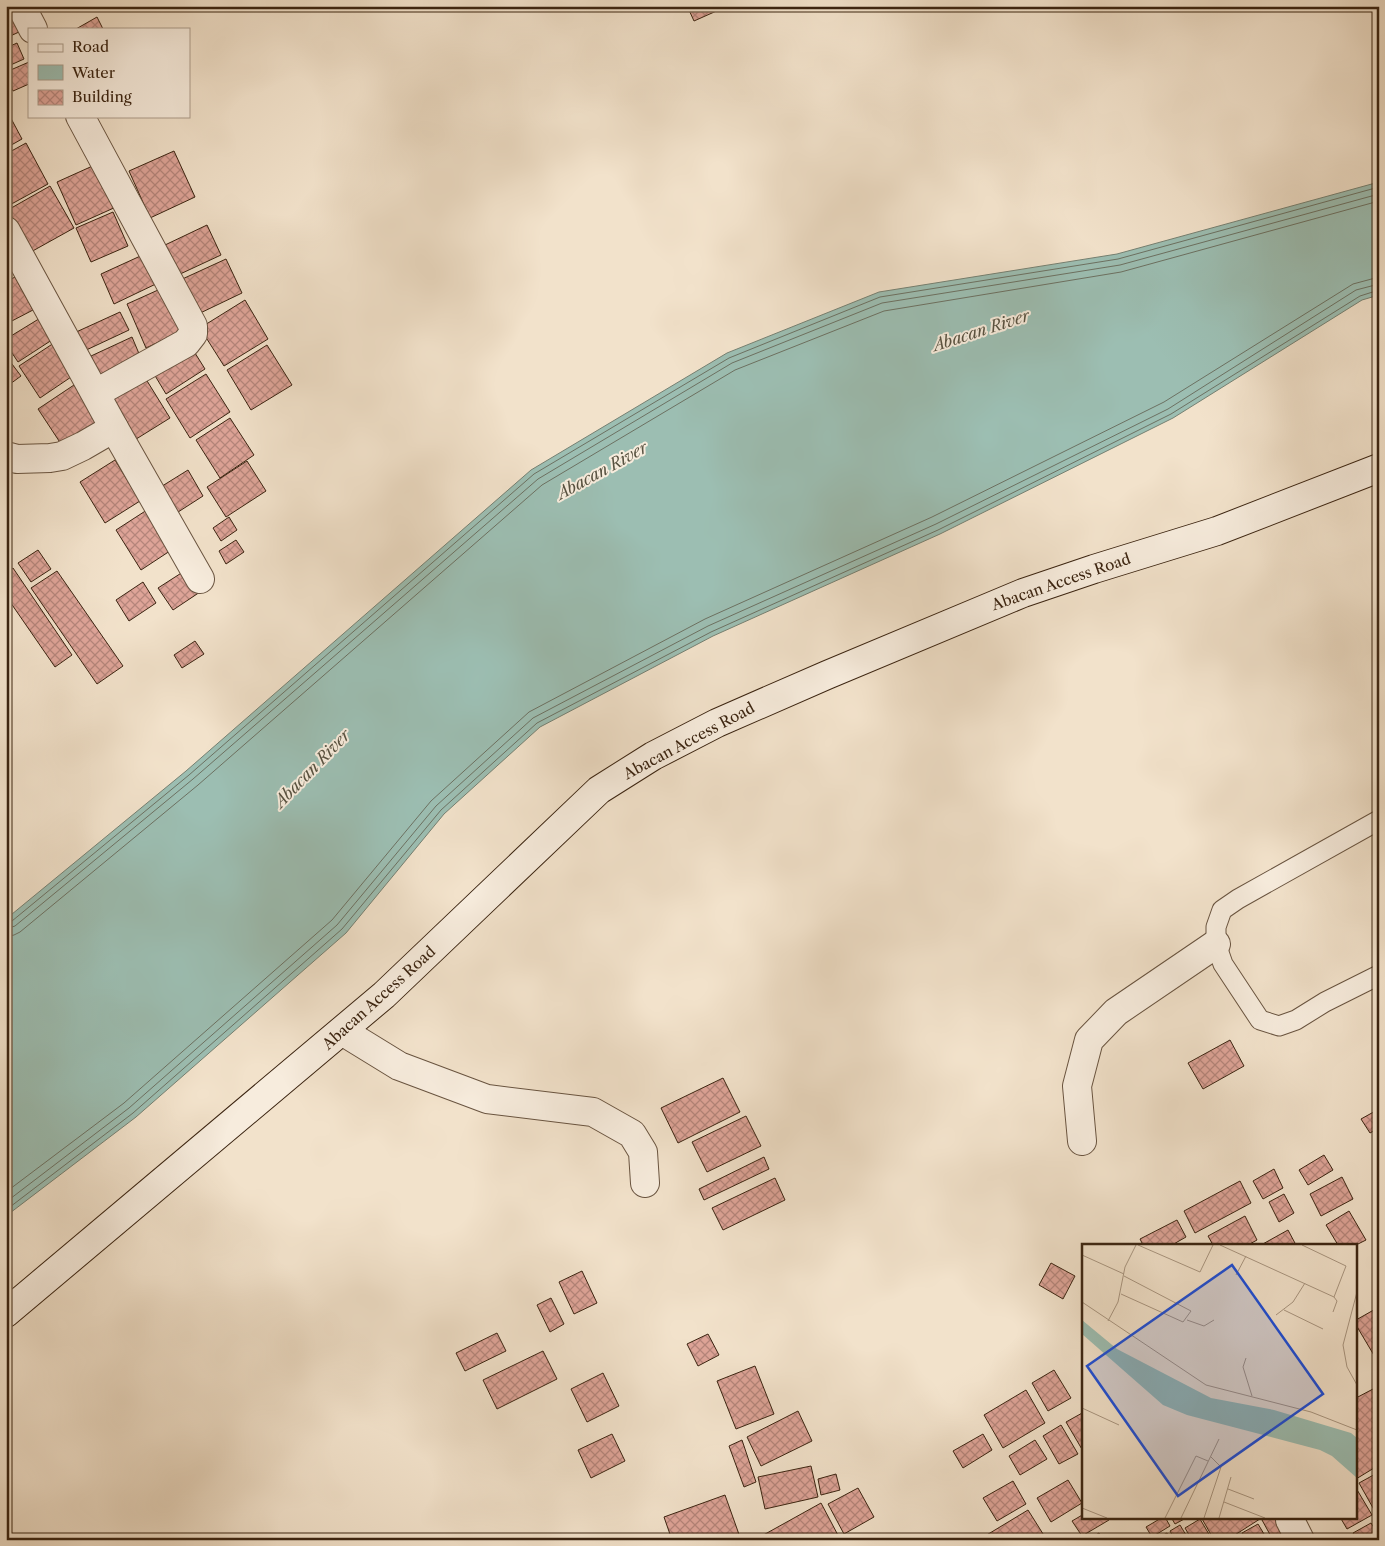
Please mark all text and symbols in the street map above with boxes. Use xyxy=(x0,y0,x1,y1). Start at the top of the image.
legend xyxy=(28,28,190,118)
text: Road xyxy=(72,37,109,56)
text: Water xyxy=(71,63,116,82)
text: Building xyxy=(72,87,132,106)
water label: Abacan River xyxy=(927,304,1033,356)
water label: Abacan River xyxy=(550,436,652,505)
street label: Abacan Access Road xyxy=(988,549,1133,615)
street label: Abacan Access Road xyxy=(619,698,758,784)
water label: Abacan River xyxy=(268,724,355,813)
street label: Abacan Access Road xyxy=(317,942,439,1054)
inset map xyxy=(1082,1244,1358,1518)

